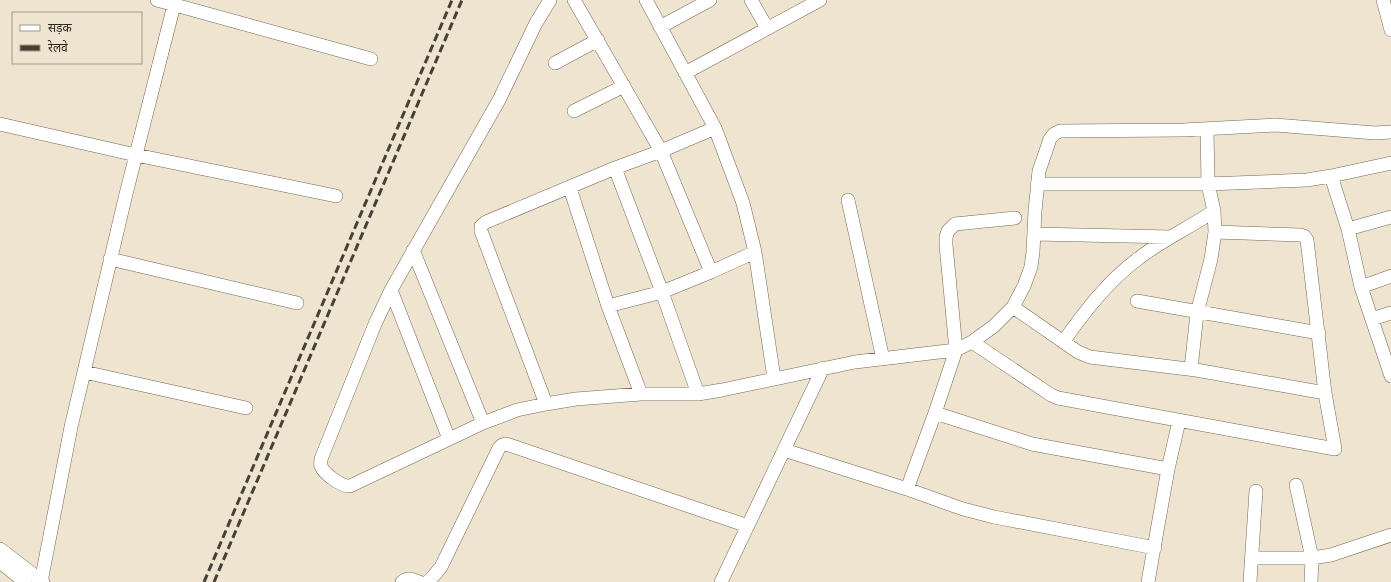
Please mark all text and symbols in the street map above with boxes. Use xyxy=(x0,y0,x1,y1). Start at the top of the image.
legend xyxy=(12,12,142,64)
text: सड़क xyxy=(48,21,73,35)
text: रेलवे xyxy=(48,40,68,55)

